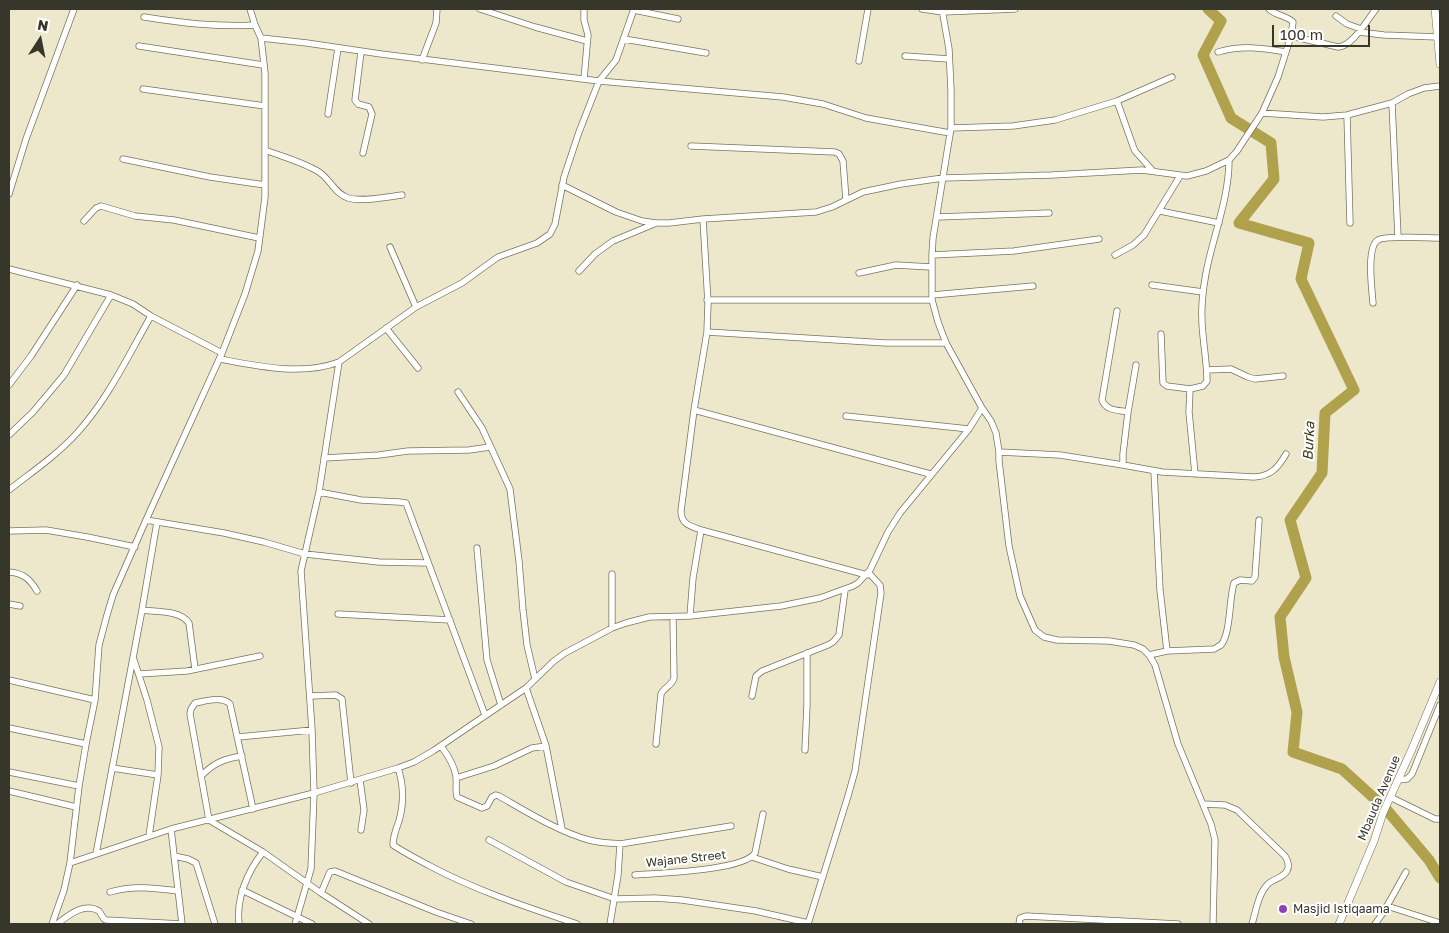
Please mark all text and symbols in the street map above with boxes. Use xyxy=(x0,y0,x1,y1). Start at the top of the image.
north arrow xyxy=(15,15,65,65)
text: N xyxy=(36,15,50,34)
scale bar xyxy=(1274,15,1372,47)
text: 100 m xyxy=(1280,25,1323,43)
water label: Burka xyxy=(1300,421,1318,461)
street label: Mbauda Avenue xyxy=(1355,753,1403,843)
street label: Wajane Street xyxy=(645,848,727,870)
place label: Masjid Istiqaama xyxy=(1293,902,1390,916)
marker: Masjid Istiqaama xyxy=(1277,903,1289,915)

